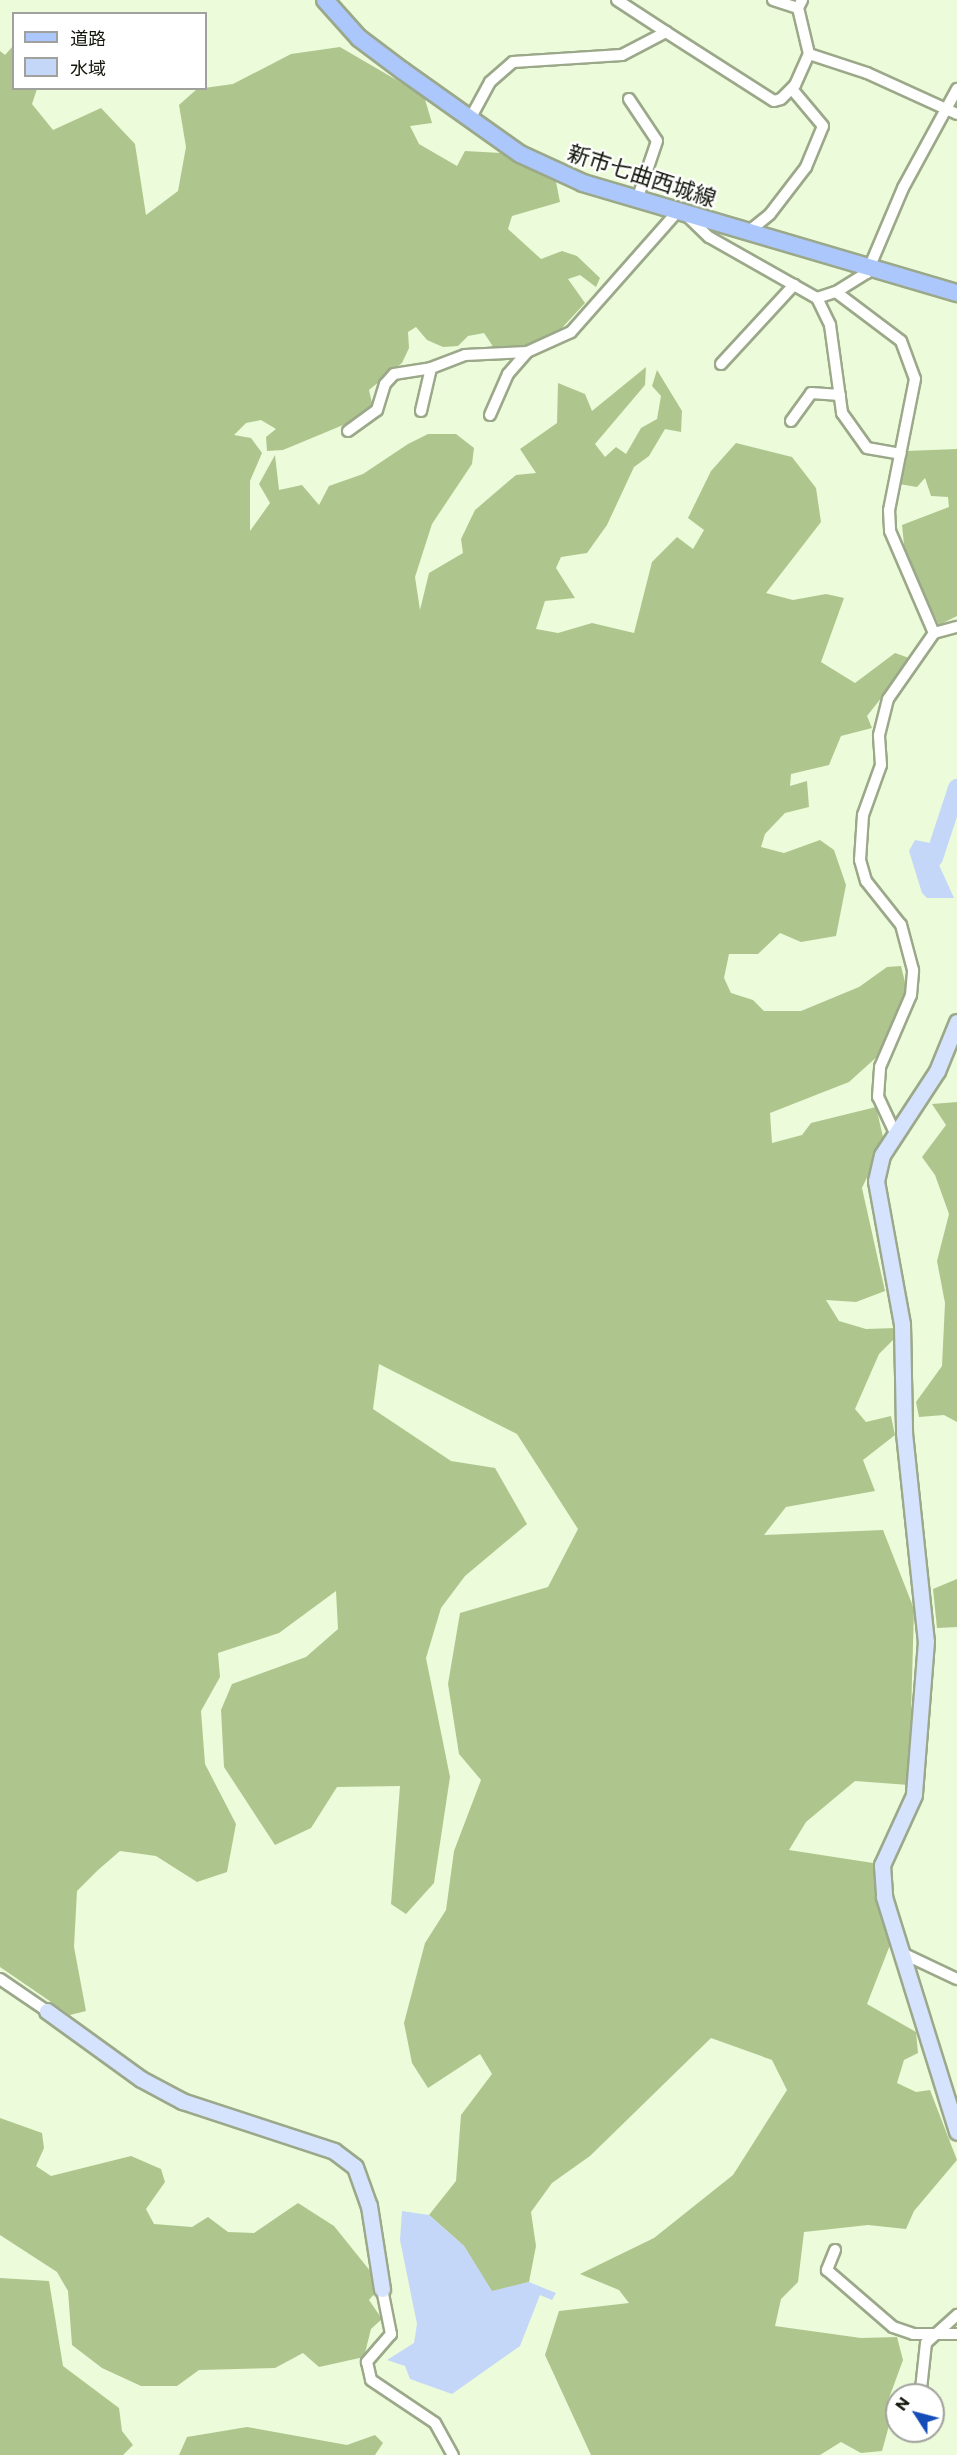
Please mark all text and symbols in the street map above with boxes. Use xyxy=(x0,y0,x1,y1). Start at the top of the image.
legend xyxy=(12,12,207,90)
text: 道路 xyxy=(70,27,106,49)
text: 水域 xyxy=(70,57,106,79)
street label: 新市七曲西城線 xyxy=(565,139,719,211)
north arrow xyxy=(885,2383,945,2443)
text: N xyxy=(890,2393,913,2414)

